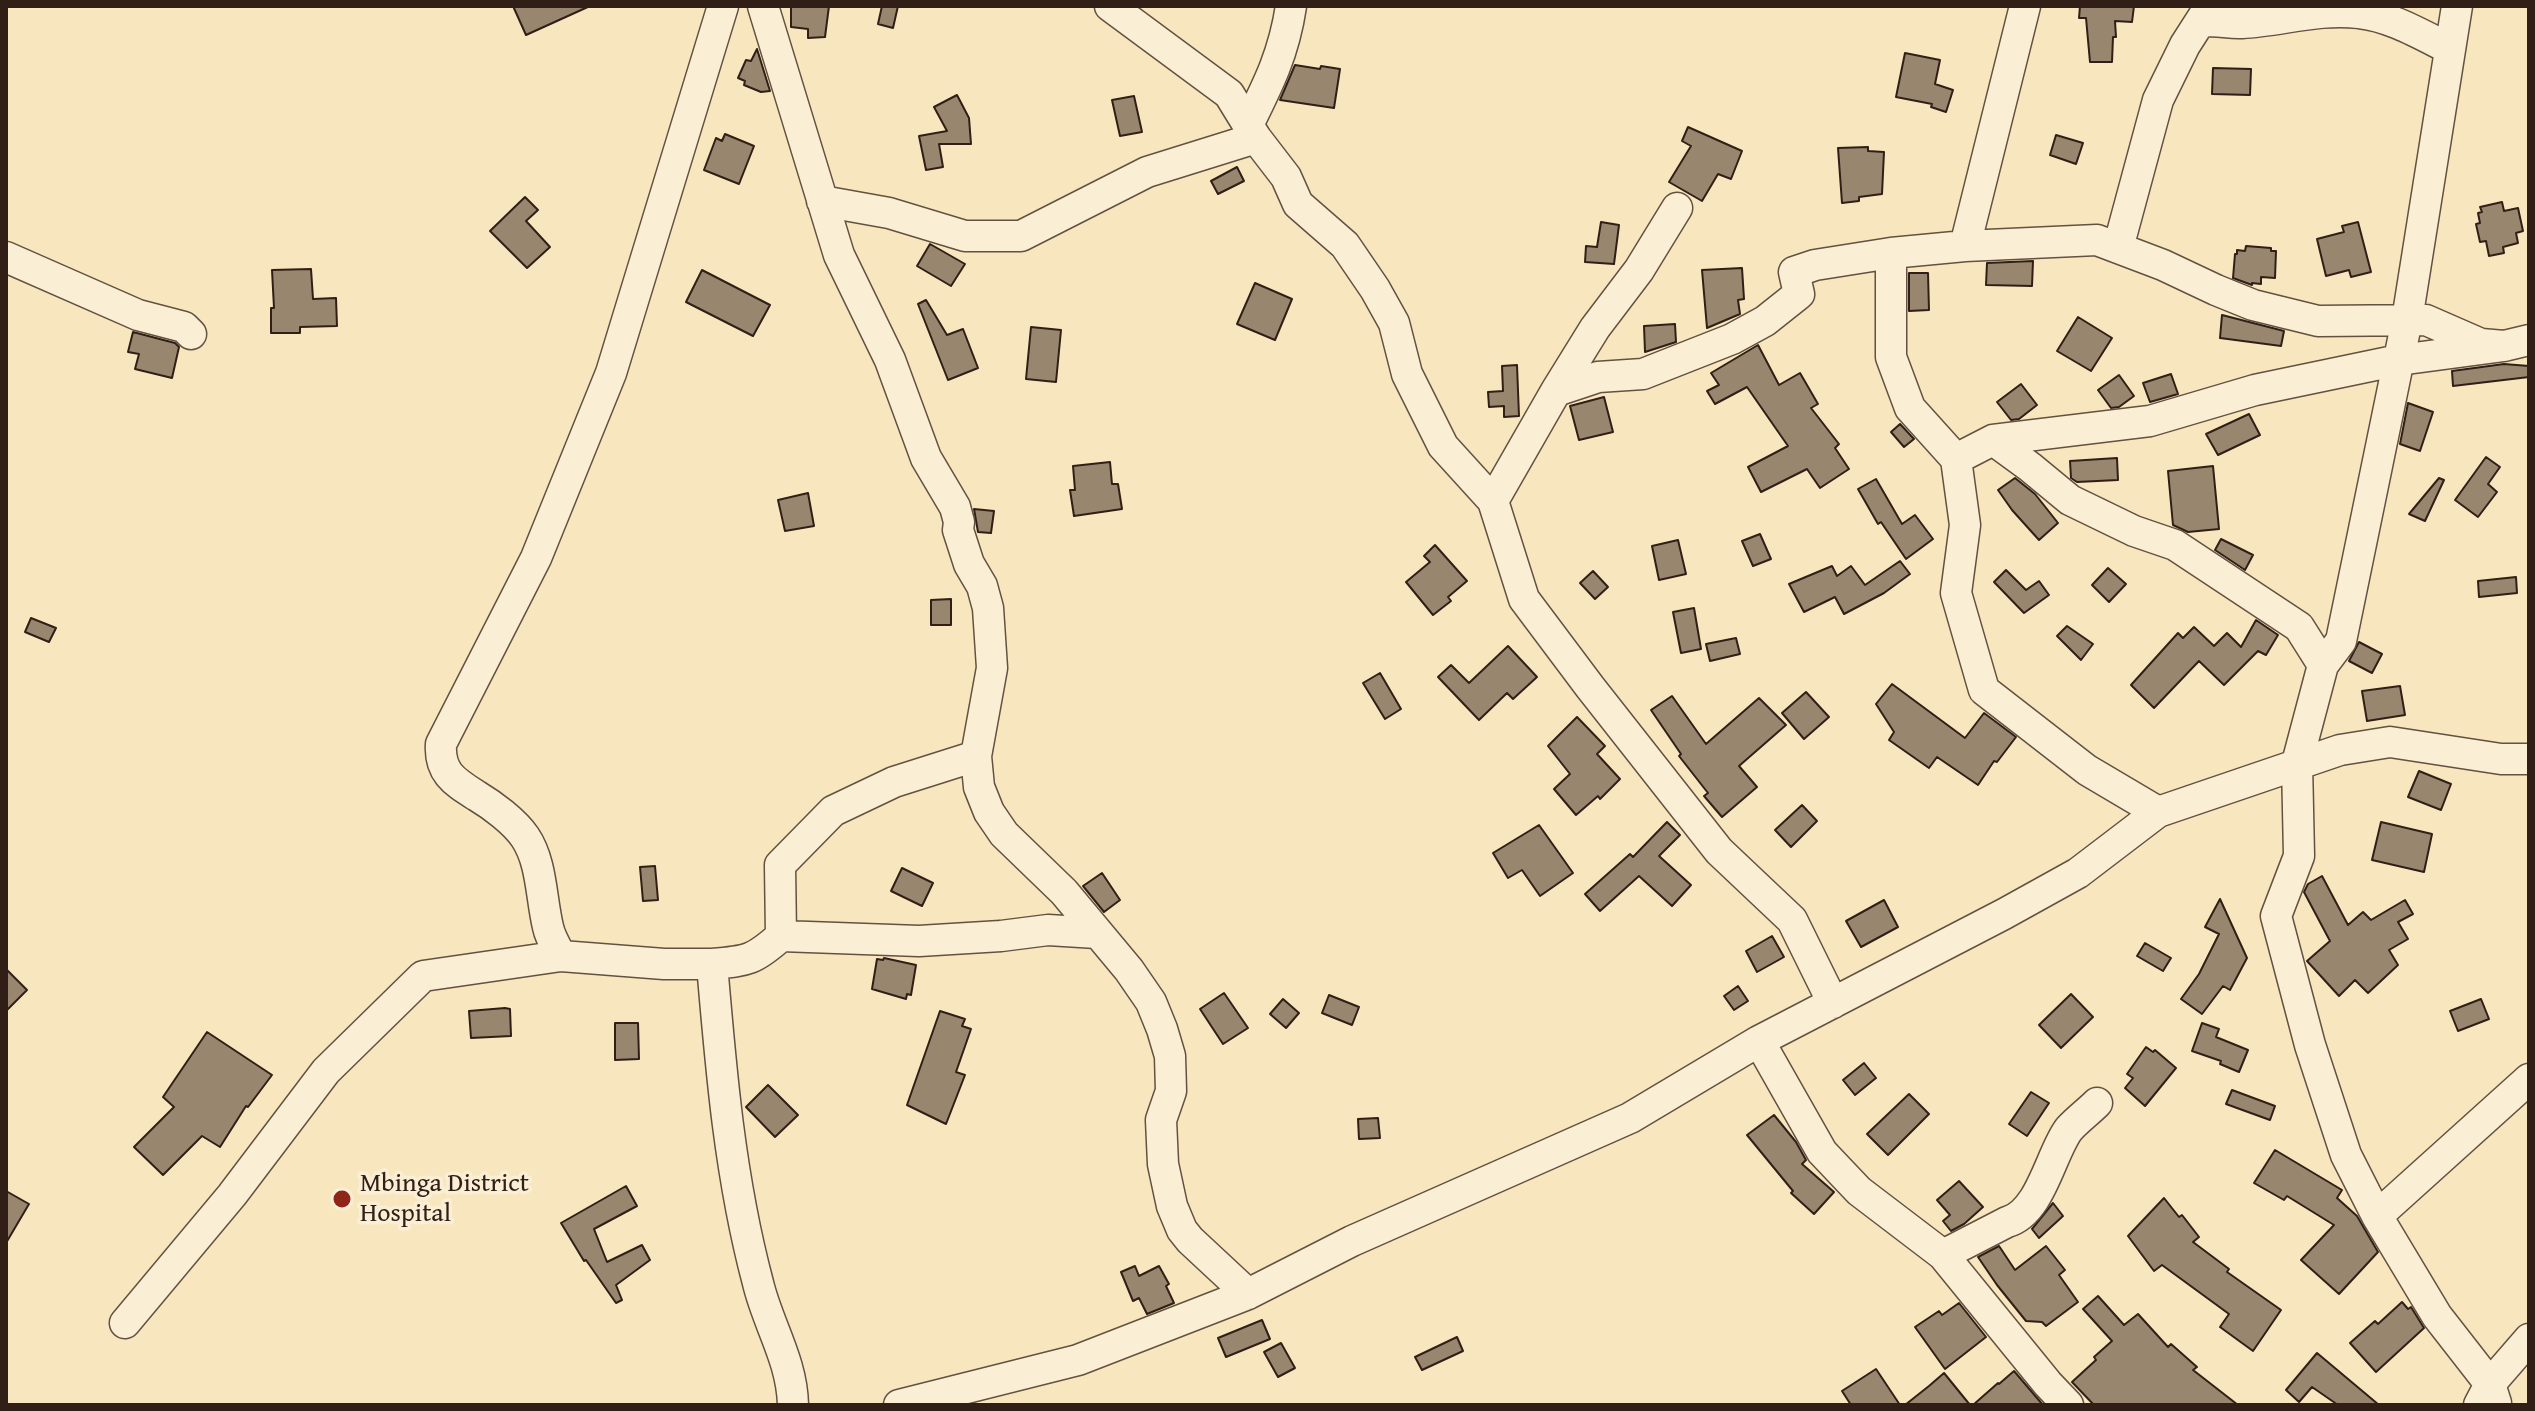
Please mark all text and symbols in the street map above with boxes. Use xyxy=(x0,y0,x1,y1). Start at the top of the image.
place label: Mbinga District Hospital xyxy=(360,1168,529,1230)
marker: Mbinga District Hospital xyxy=(331,1188,353,1210)

